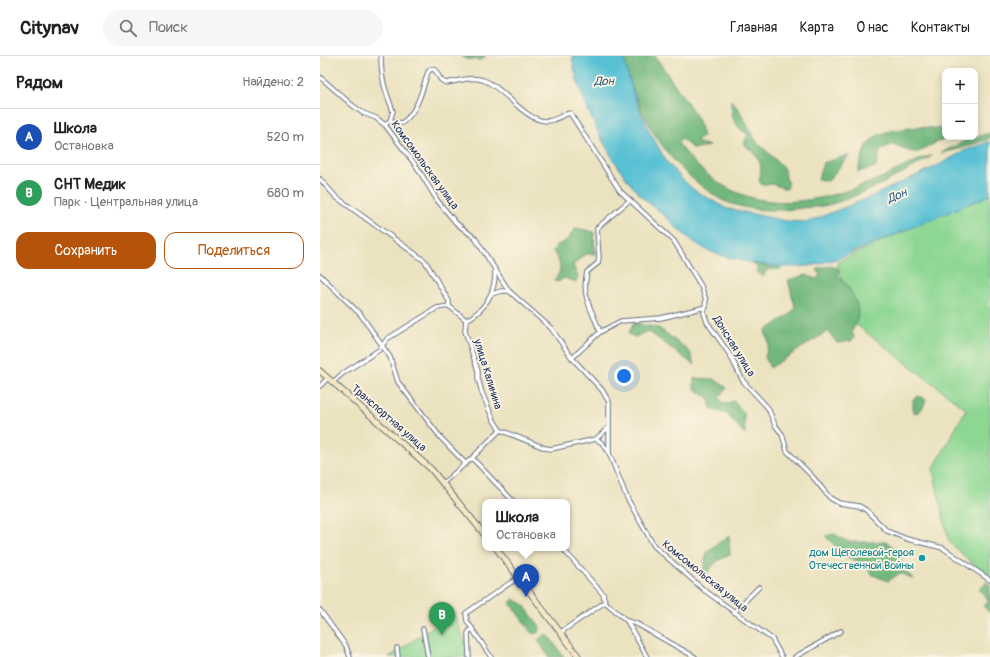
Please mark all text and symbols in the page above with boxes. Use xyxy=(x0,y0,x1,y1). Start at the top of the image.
search box xyxy=(103,10,383,46)
text: Citynav xyxy=(20,16,79,40)
icon: search xyxy=(117,17,139,39)
text: Поиск xyxy=(149,18,188,37)
text: Главная xyxy=(730,19,777,36)
text: Карта xyxy=(799,19,834,36)
text: О нас xyxy=(856,19,889,36)
text: Контакты xyxy=(911,19,970,36)
map controls xyxy=(942,68,978,140)
button: + xyxy=(942,68,978,104)
text: Рядом xyxy=(16,72,63,93)
text: Найдено: 2 xyxy=(242,74,304,90)
water label: Дон xyxy=(593,74,615,89)
button: − xyxy=(942,104,978,140)
street label: Комсомольская улица xyxy=(388,118,462,212)
text: Школа xyxy=(54,119,97,138)
text: A xyxy=(25,129,33,145)
text: 520 m xyxy=(266,129,304,145)
text: Остановка xyxy=(54,138,114,154)
text: СНТ Медик xyxy=(54,175,126,194)
text: B xyxy=(25,185,33,201)
text: 680 m xyxy=(267,185,304,201)
water label: Дон xyxy=(884,185,910,207)
text: Парк · Центральная улица xyxy=(54,194,198,210)
button: Сохранить xyxy=(16,232,156,269)
button: Поделиться xyxy=(164,232,304,269)
street label: Донская улица xyxy=(710,312,758,379)
street label: улица Калинина xyxy=(471,336,505,411)
your location xyxy=(614,366,634,386)
street label: Транспортная улица xyxy=(349,382,429,454)
popup xyxy=(482,499,570,551)
text: Школа xyxy=(496,508,539,527)
text: Остановка xyxy=(496,527,556,543)
street label: Комсомольская улица xyxy=(660,537,750,615)
place label: дом Щеголевой-героя Отечественной Войны xyxy=(809,546,914,572)
marker: дом Щеголевой-героя Отечественной Войны xyxy=(917,553,927,563)
pin: A xyxy=(513,564,539,597)
pin: B xyxy=(429,602,455,635)

